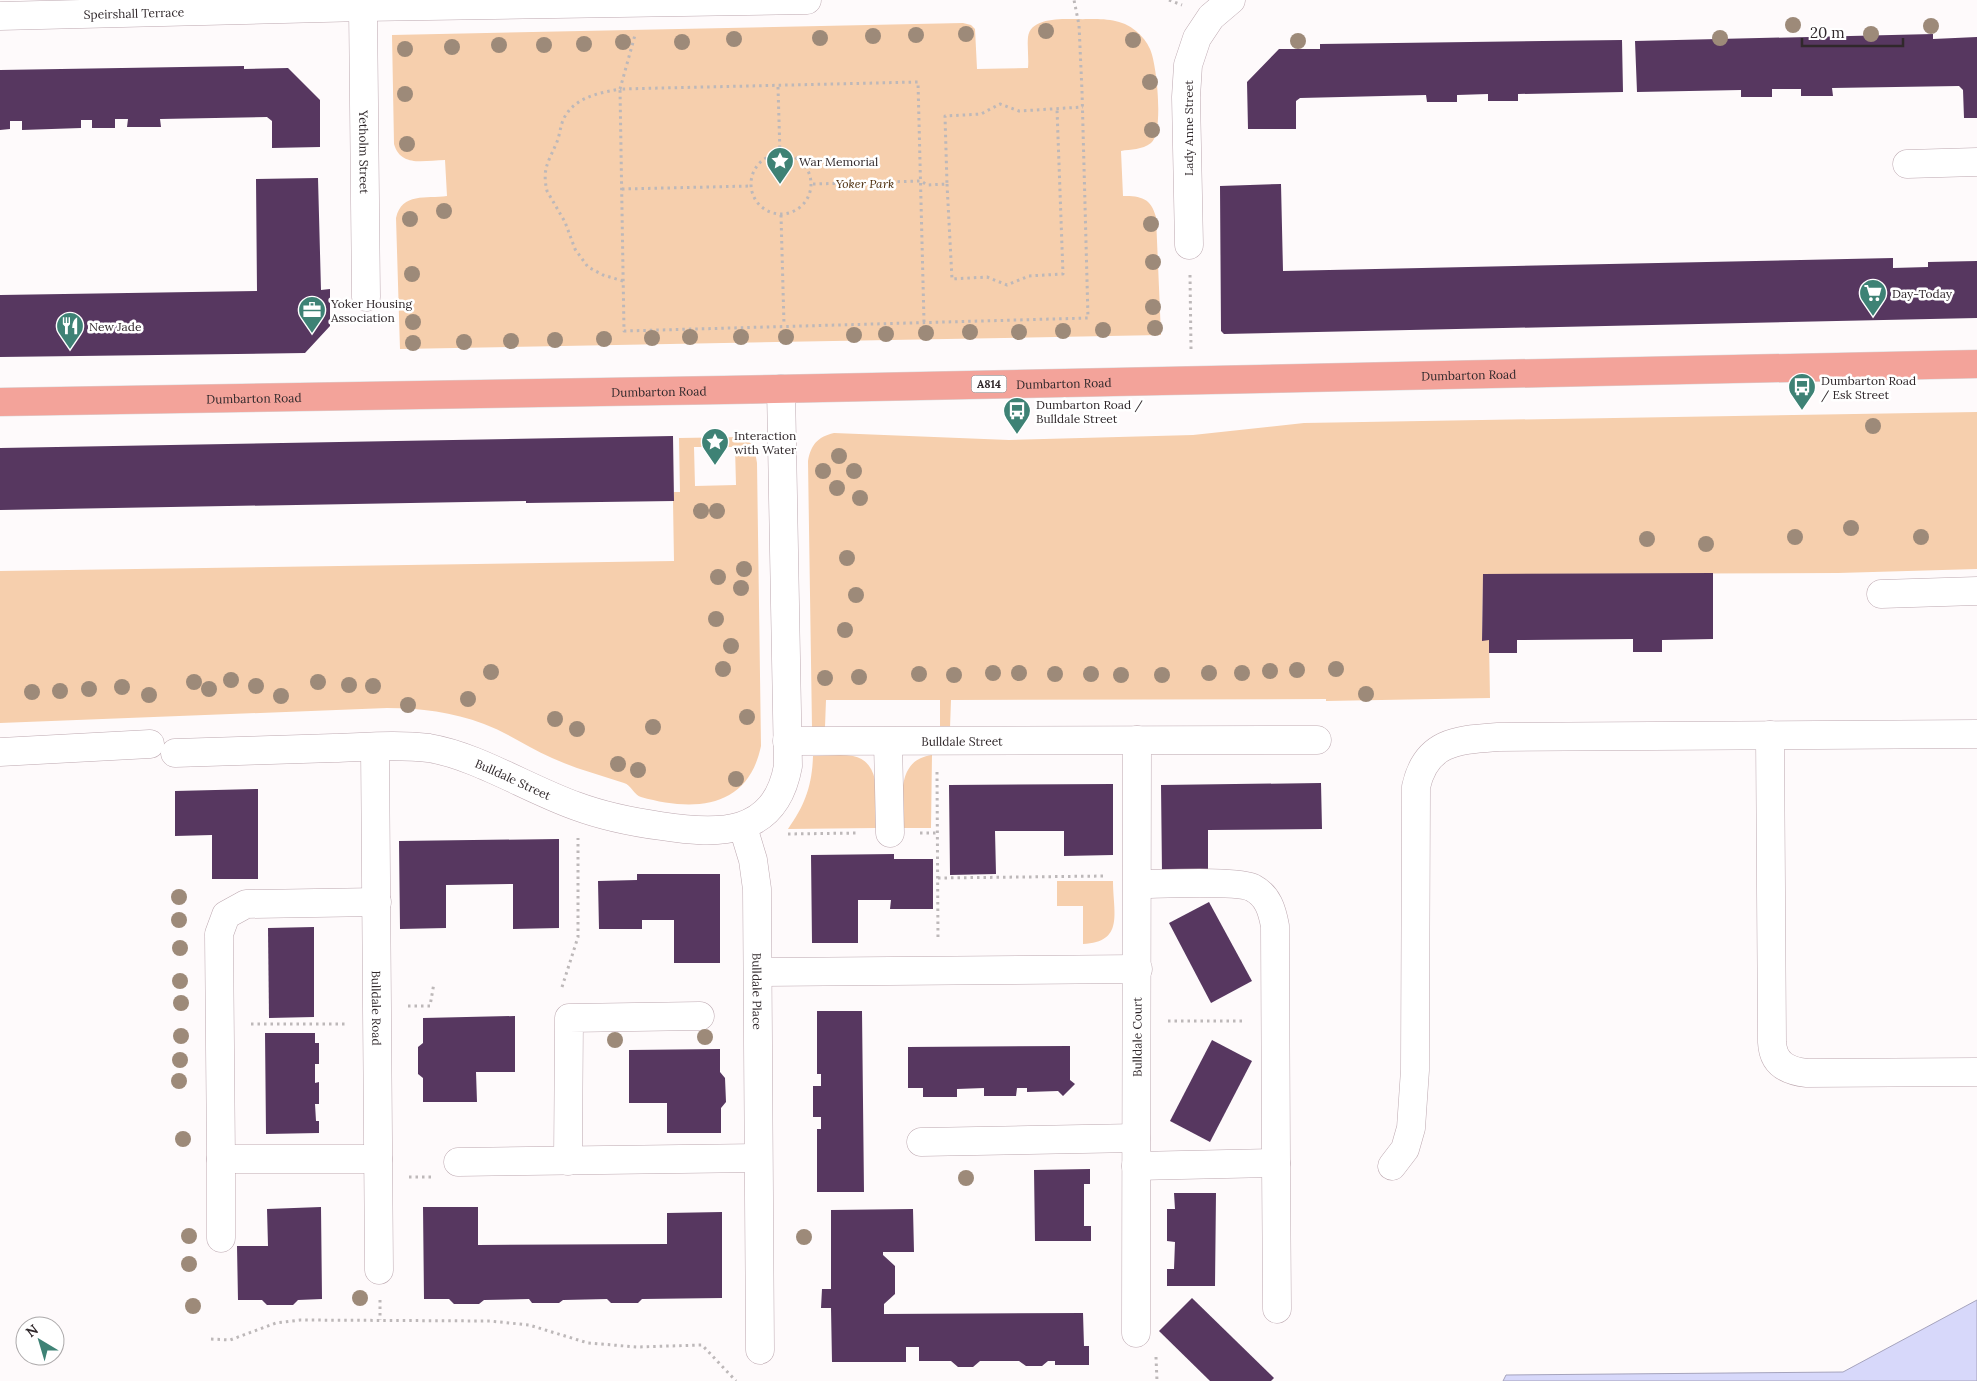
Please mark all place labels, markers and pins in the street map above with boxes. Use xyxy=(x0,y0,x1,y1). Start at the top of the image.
place icon: War Memorial xyxy=(765,146,795,185)
place label: War Memorial xyxy=(799,154,878,169)
supermarket icon: Day-Today xyxy=(1858,278,1888,317)
place label: Day-Today xyxy=(1892,286,1953,301)
office icon: Yoker Housing Association xyxy=(297,295,327,334)
place label: Yoker Housing Association xyxy=(330,296,412,325)
restaurant icon: New Jade xyxy=(55,311,85,350)
place label: New Jade xyxy=(89,319,142,334)
bus stop icon: Dumbarton Road / Esk Street xyxy=(1787,372,1817,411)
place label: Dumbarton Road / Esk Street xyxy=(1821,373,1916,403)
bus stop icon: Dumbarton Road / Bulldale Street xyxy=(1002,396,1032,435)
place label: Dumbarton Road / Bulldale Street xyxy=(1036,397,1143,426)
place icon: Interaction with Water xyxy=(700,427,730,466)
place label: Interaction with Water xyxy=(734,428,797,457)

